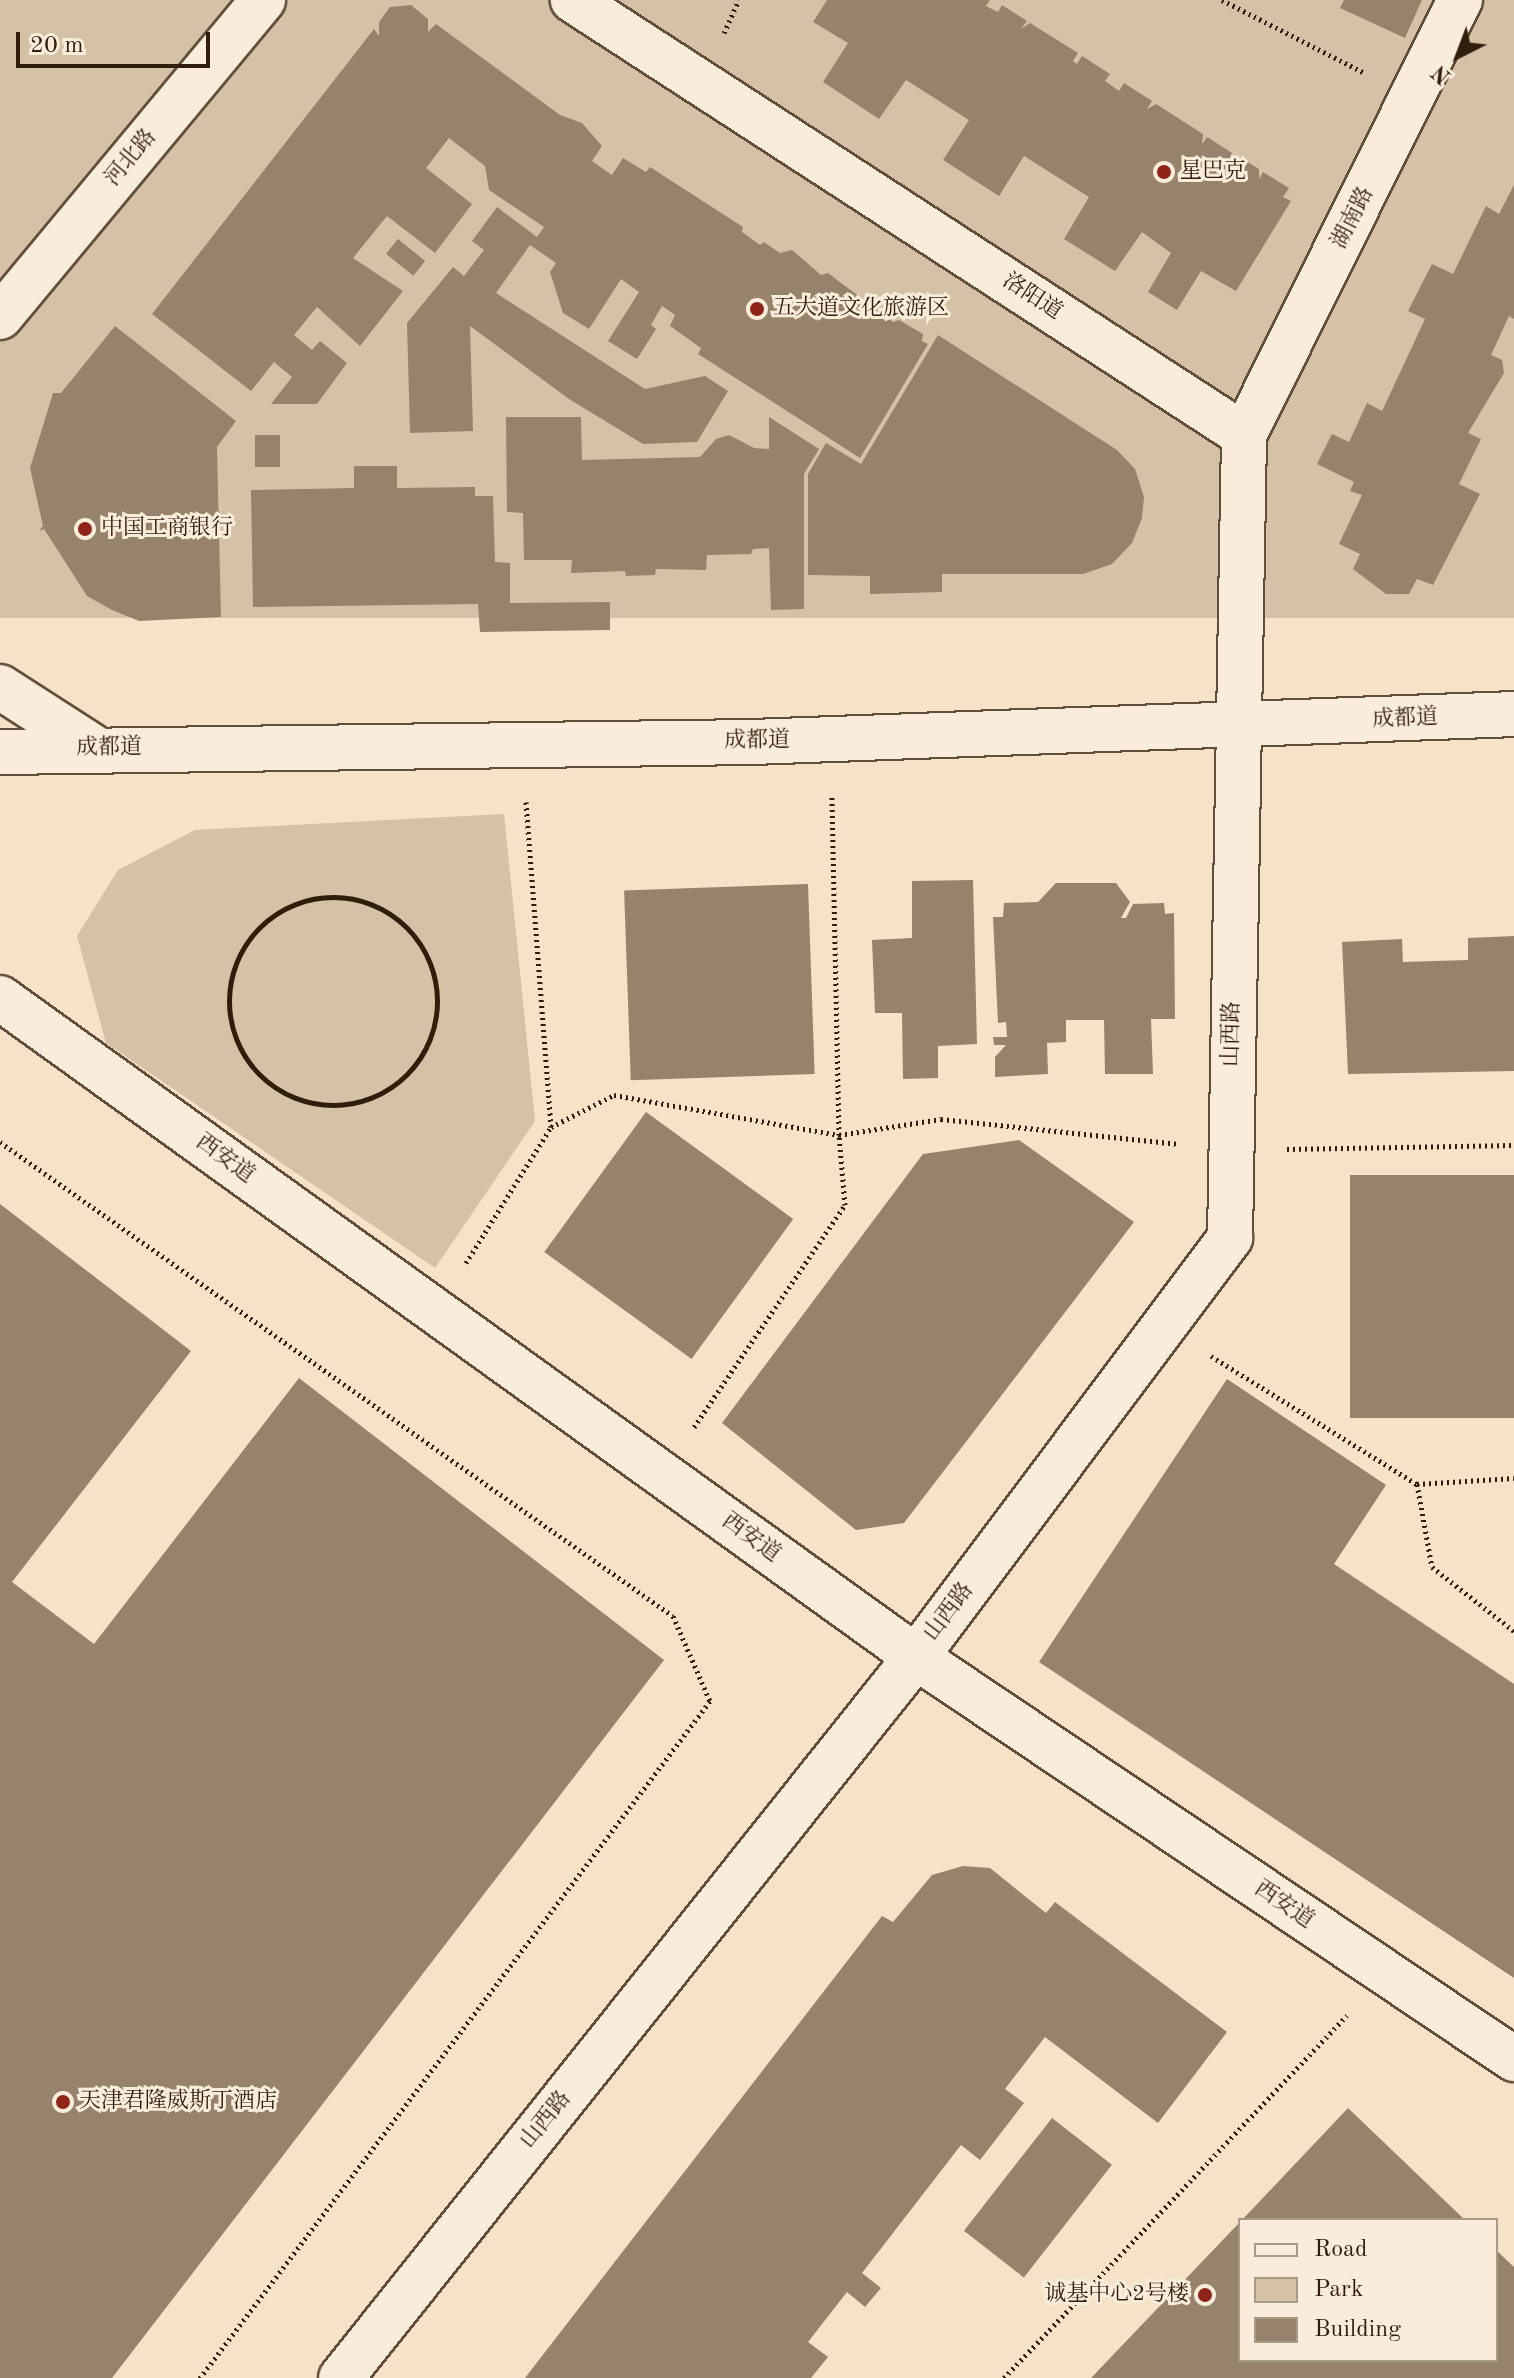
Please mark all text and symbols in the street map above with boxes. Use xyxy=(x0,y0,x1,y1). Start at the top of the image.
scale bar xyxy=(20,16,214,66)
north arrow xyxy=(1418,16,1498,96)
text: 20 m xyxy=(30,34,84,58)
text: N xyxy=(1428,60,1456,88)
street label: 河北路 xyxy=(100,124,162,192)
place label: 星巴克 xyxy=(1180,159,1246,185)
marker: 星巴克 xyxy=(1155,163,1173,181)
street label: 湖南路 xyxy=(1326,183,1380,253)
street label: 洛阳道 xyxy=(997,268,1067,326)
place label: 五大道文化旅游区 xyxy=(773,296,949,322)
marker: 五大道文化旅游区 xyxy=(748,300,766,318)
place label: 中国工商银行 xyxy=(101,516,233,542)
marker: 中国工商银行 xyxy=(76,520,94,538)
street label: 成都道 xyxy=(1371,704,1439,734)
street label: 成都道 xyxy=(724,727,790,755)
street label: 成都道 xyxy=(76,734,142,762)
street label: 山西路 xyxy=(1218,1001,1246,1067)
street label: 西安道 xyxy=(191,1129,259,1189)
street label: 西安道 xyxy=(717,1508,785,1568)
street label: 山西路 xyxy=(919,1578,979,1646)
street label: 西安道 xyxy=(1249,1876,1319,1934)
street label: 山西路 xyxy=(515,2086,577,2154)
place label: 天津君隆威斯丁酒店 xyxy=(79,2089,277,2115)
marker: 天津君隆威斯丁酒店 xyxy=(54,2093,72,2111)
legend xyxy=(1238,2218,1498,2362)
text: Road xyxy=(1314,2238,1367,2262)
text: Park xyxy=(1314,2278,1363,2302)
place label: 诚基中心2号楼 xyxy=(1044,2282,1189,2308)
marker: 诚基中心2号楼 xyxy=(1196,2286,1214,2304)
text: Building xyxy=(1314,2318,1401,2342)

